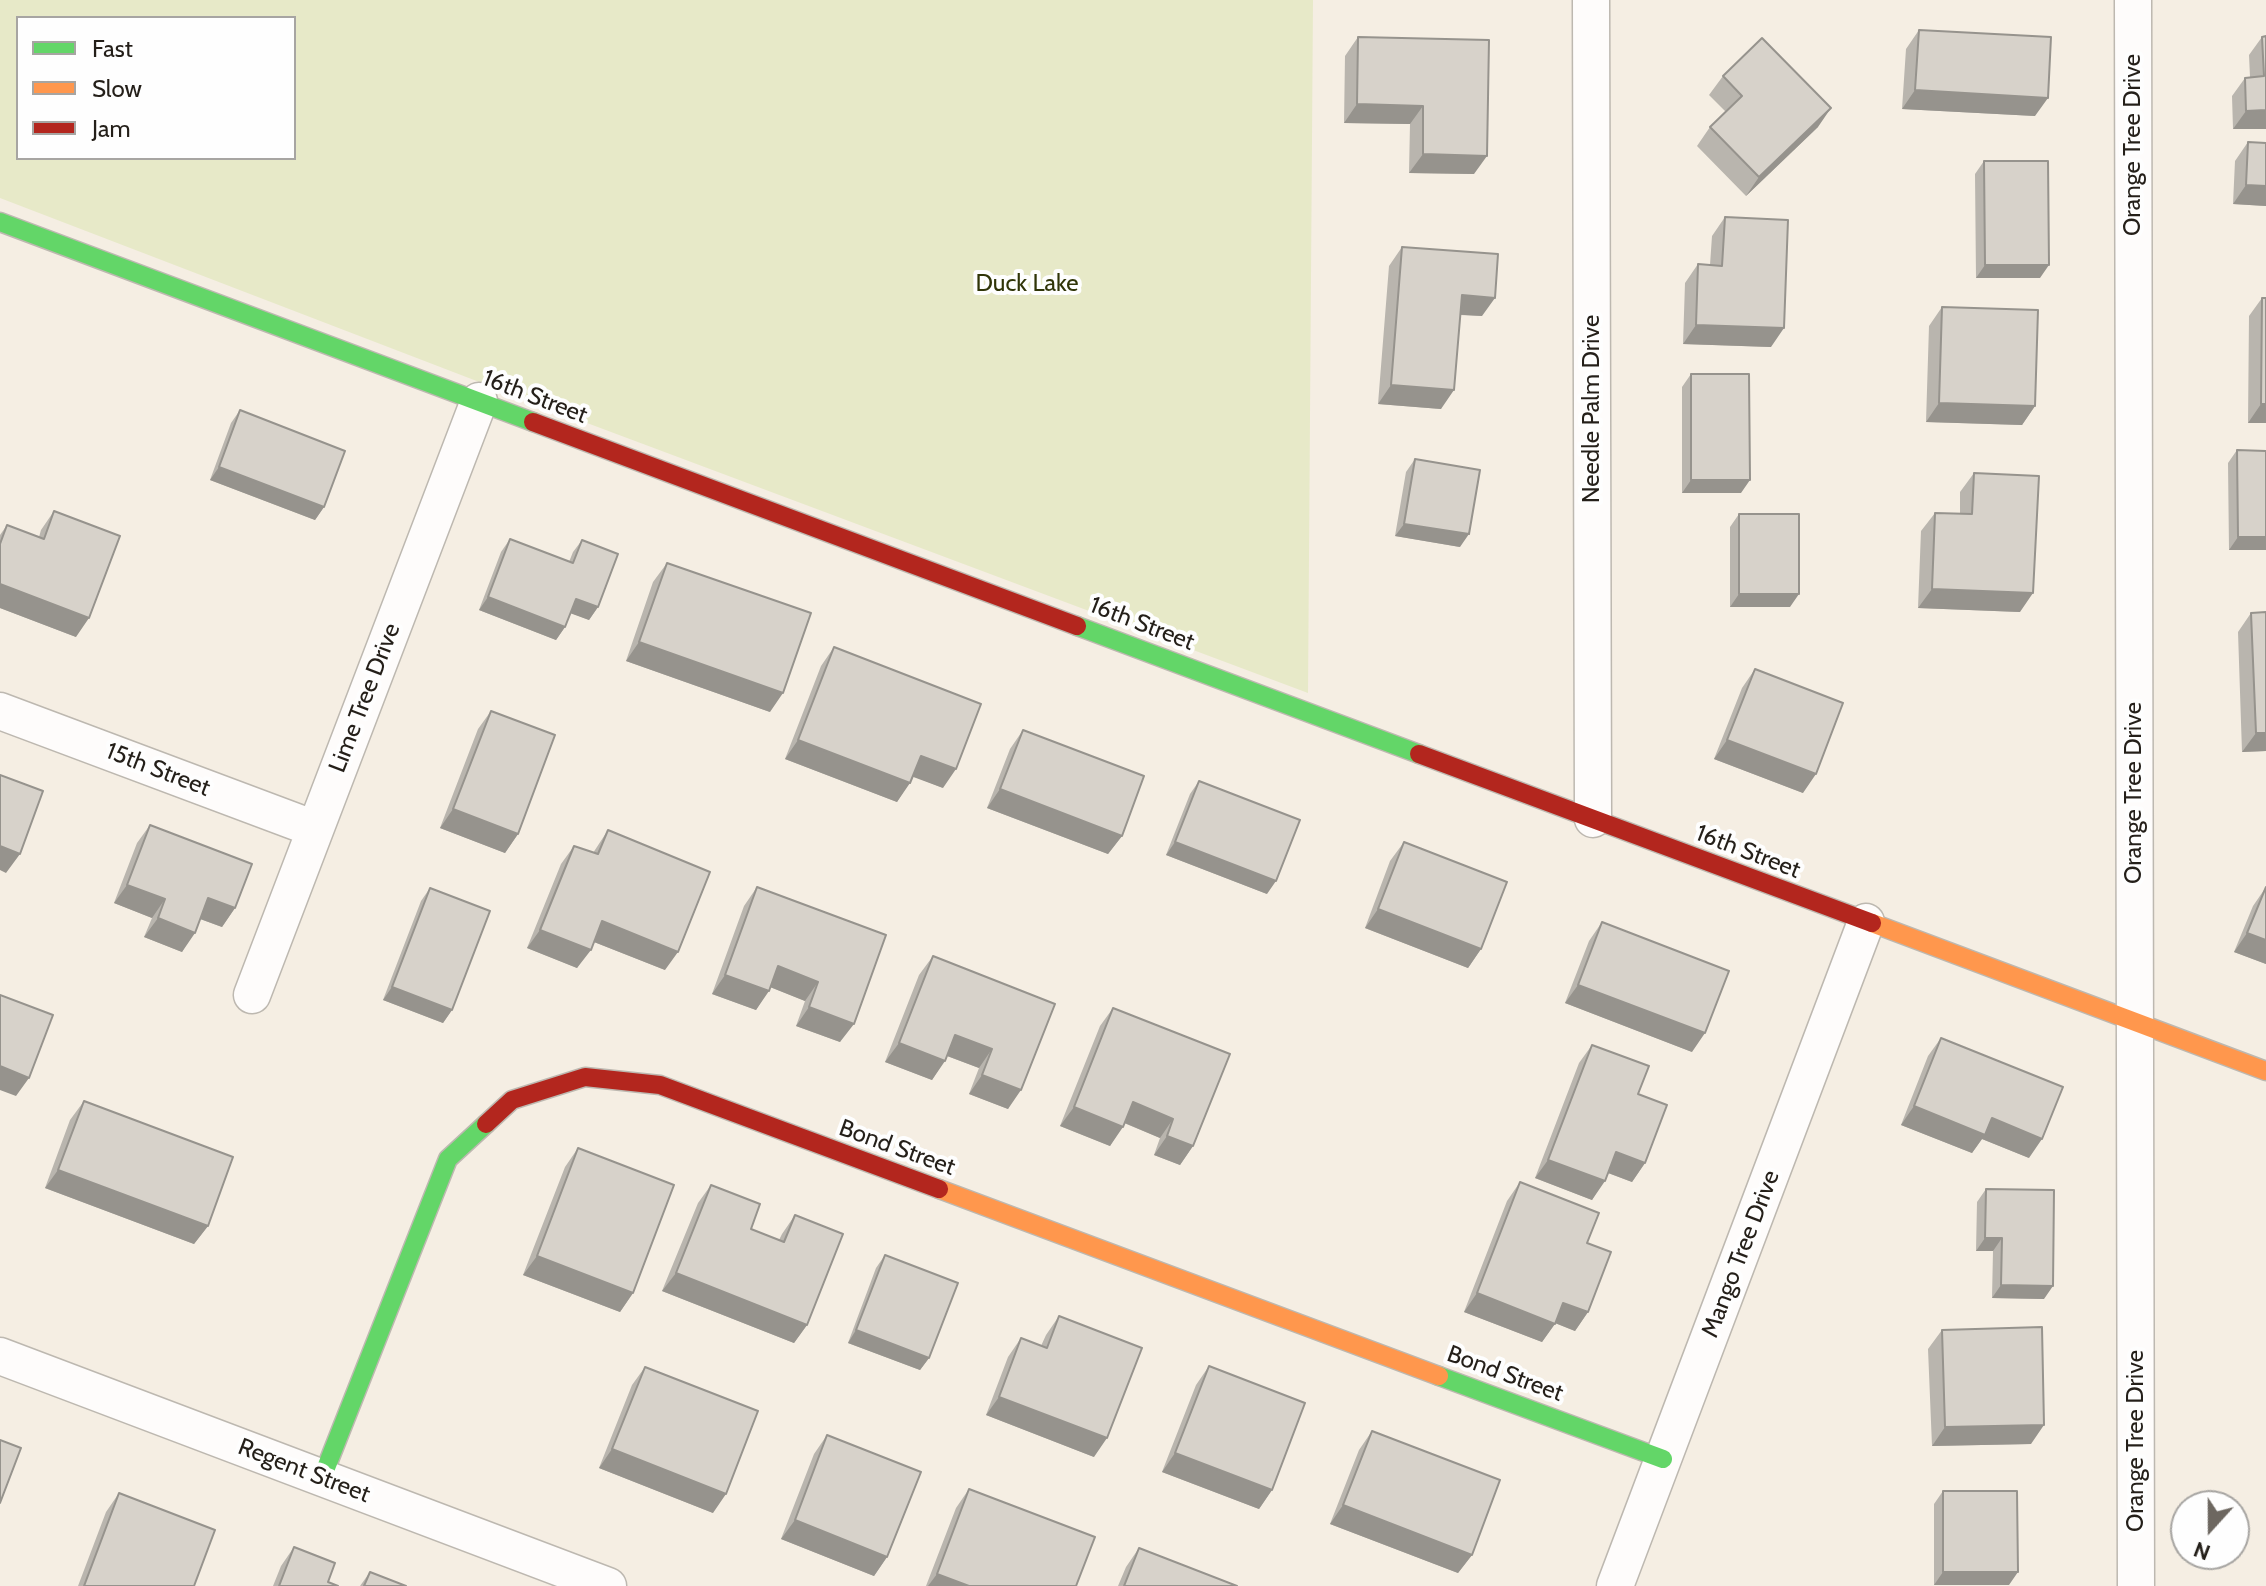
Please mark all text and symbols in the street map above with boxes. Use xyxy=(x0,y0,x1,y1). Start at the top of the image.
legend xyxy=(16,16,296,160)
text: Fast xyxy=(92,34,133,63)
street label: Orange Tree Drive xyxy=(2119,54,2147,236)
text: Slow xyxy=(92,74,142,103)
text: Jam xyxy=(92,114,130,143)
park label: Duck Lake xyxy=(976,270,1078,298)
street label: Needle Palm Drive xyxy=(1578,315,1606,503)
street label: 16th Street xyxy=(479,364,591,430)
street label: 16th Street xyxy=(1086,591,1198,657)
street label: Lime Tree Drive xyxy=(323,619,407,777)
street label: Orange Tree Drive xyxy=(2120,702,2148,884)
street label: 15th Street xyxy=(102,737,214,803)
street label: 16th Street xyxy=(1692,819,1804,885)
street label: Bond Street xyxy=(835,1114,959,1182)
street label: Mango Tree Drive xyxy=(1696,1166,1786,1342)
street label: Bond Street xyxy=(1443,1340,1567,1408)
street label: Orange Tree Drive xyxy=(2122,1350,2150,1532)
street label: Regent Street xyxy=(234,1433,374,1509)
north arrow xyxy=(2170,1490,2250,1570)
text: N xyxy=(2190,1536,2214,1566)

